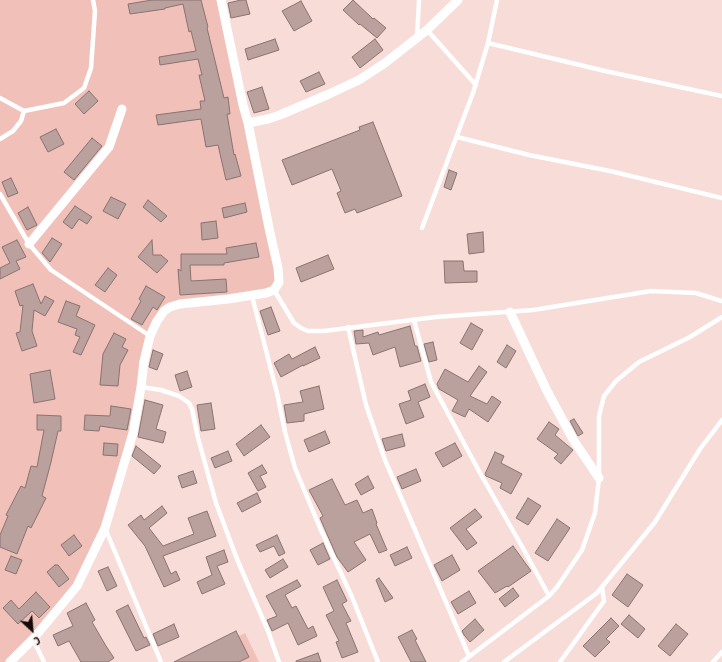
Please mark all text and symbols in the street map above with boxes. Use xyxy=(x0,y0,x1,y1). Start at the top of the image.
north arrow xyxy=(12,610,52,650)
text: С xyxy=(32,633,43,648)

